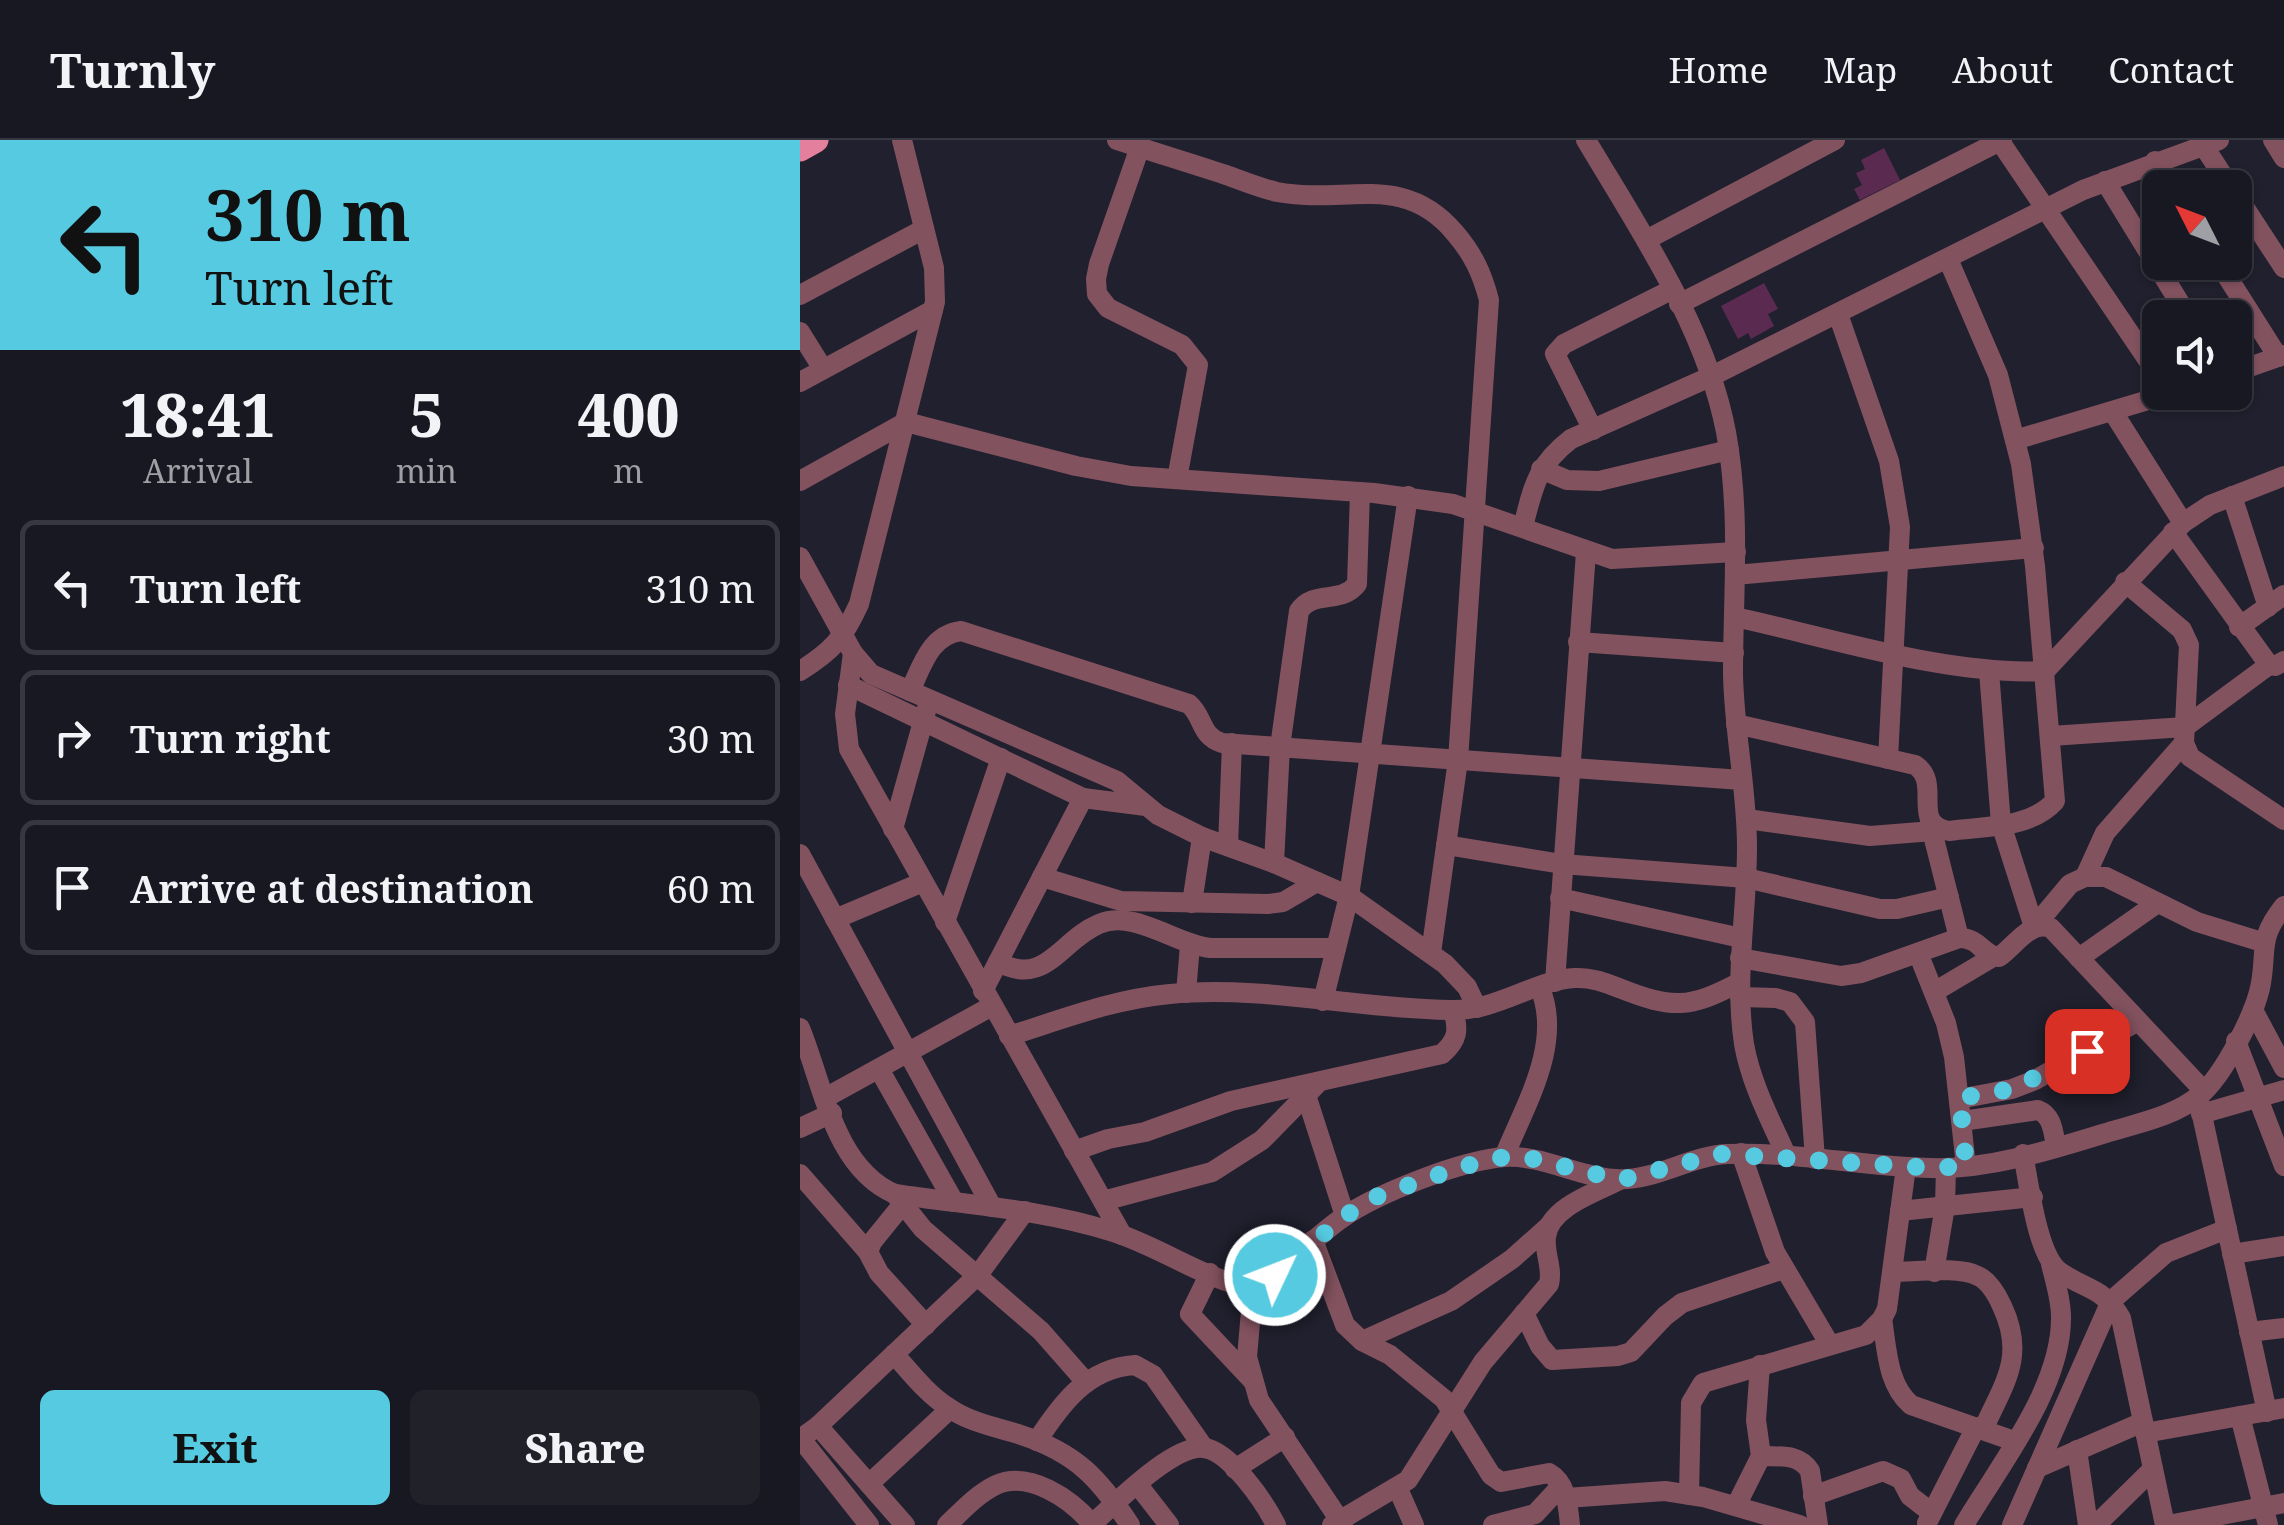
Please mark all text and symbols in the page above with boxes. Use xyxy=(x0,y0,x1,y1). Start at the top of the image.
text: Turnly xyxy=(50,37,215,102)
text: Home xyxy=(1668,46,1768,93)
text: Map xyxy=(1823,46,1897,93)
text: About xyxy=(1952,46,2053,93)
text: Contact xyxy=(2108,46,2234,93)
text: 310 m xyxy=(205,166,411,262)
north arrow xyxy=(2142,170,2252,280)
map controls xyxy=(2142,170,2252,410)
icon: left xyxy=(40,180,170,310)
text: Turn left xyxy=(205,257,394,318)
button: sound xyxy=(2142,300,2252,410)
text: 18:41 xyxy=(121,373,275,455)
text: 5 xyxy=(409,373,443,455)
text: 400 xyxy=(577,373,679,455)
text: Arrival xyxy=(143,449,253,492)
text: min xyxy=(396,449,457,492)
text: m xyxy=(613,449,644,492)
icon: left xyxy=(45,560,100,615)
text: Turn left xyxy=(130,562,301,614)
text: 310 m xyxy=(645,562,755,614)
icon: right xyxy=(45,710,100,765)
text: Turn right xyxy=(130,712,331,764)
text: 30 m xyxy=(667,712,755,764)
icon: arrive xyxy=(45,860,100,915)
text: Arrive at destination xyxy=(130,862,534,914)
text: 60 m xyxy=(667,862,755,914)
pin xyxy=(2045,1009,2130,1094)
icon: arrive xyxy=(2060,1024,2115,1079)
position arrow xyxy=(1223,1223,1327,1327)
button: Exit xyxy=(40,1390,390,1505)
button: Share xyxy=(410,1390,760,1505)

